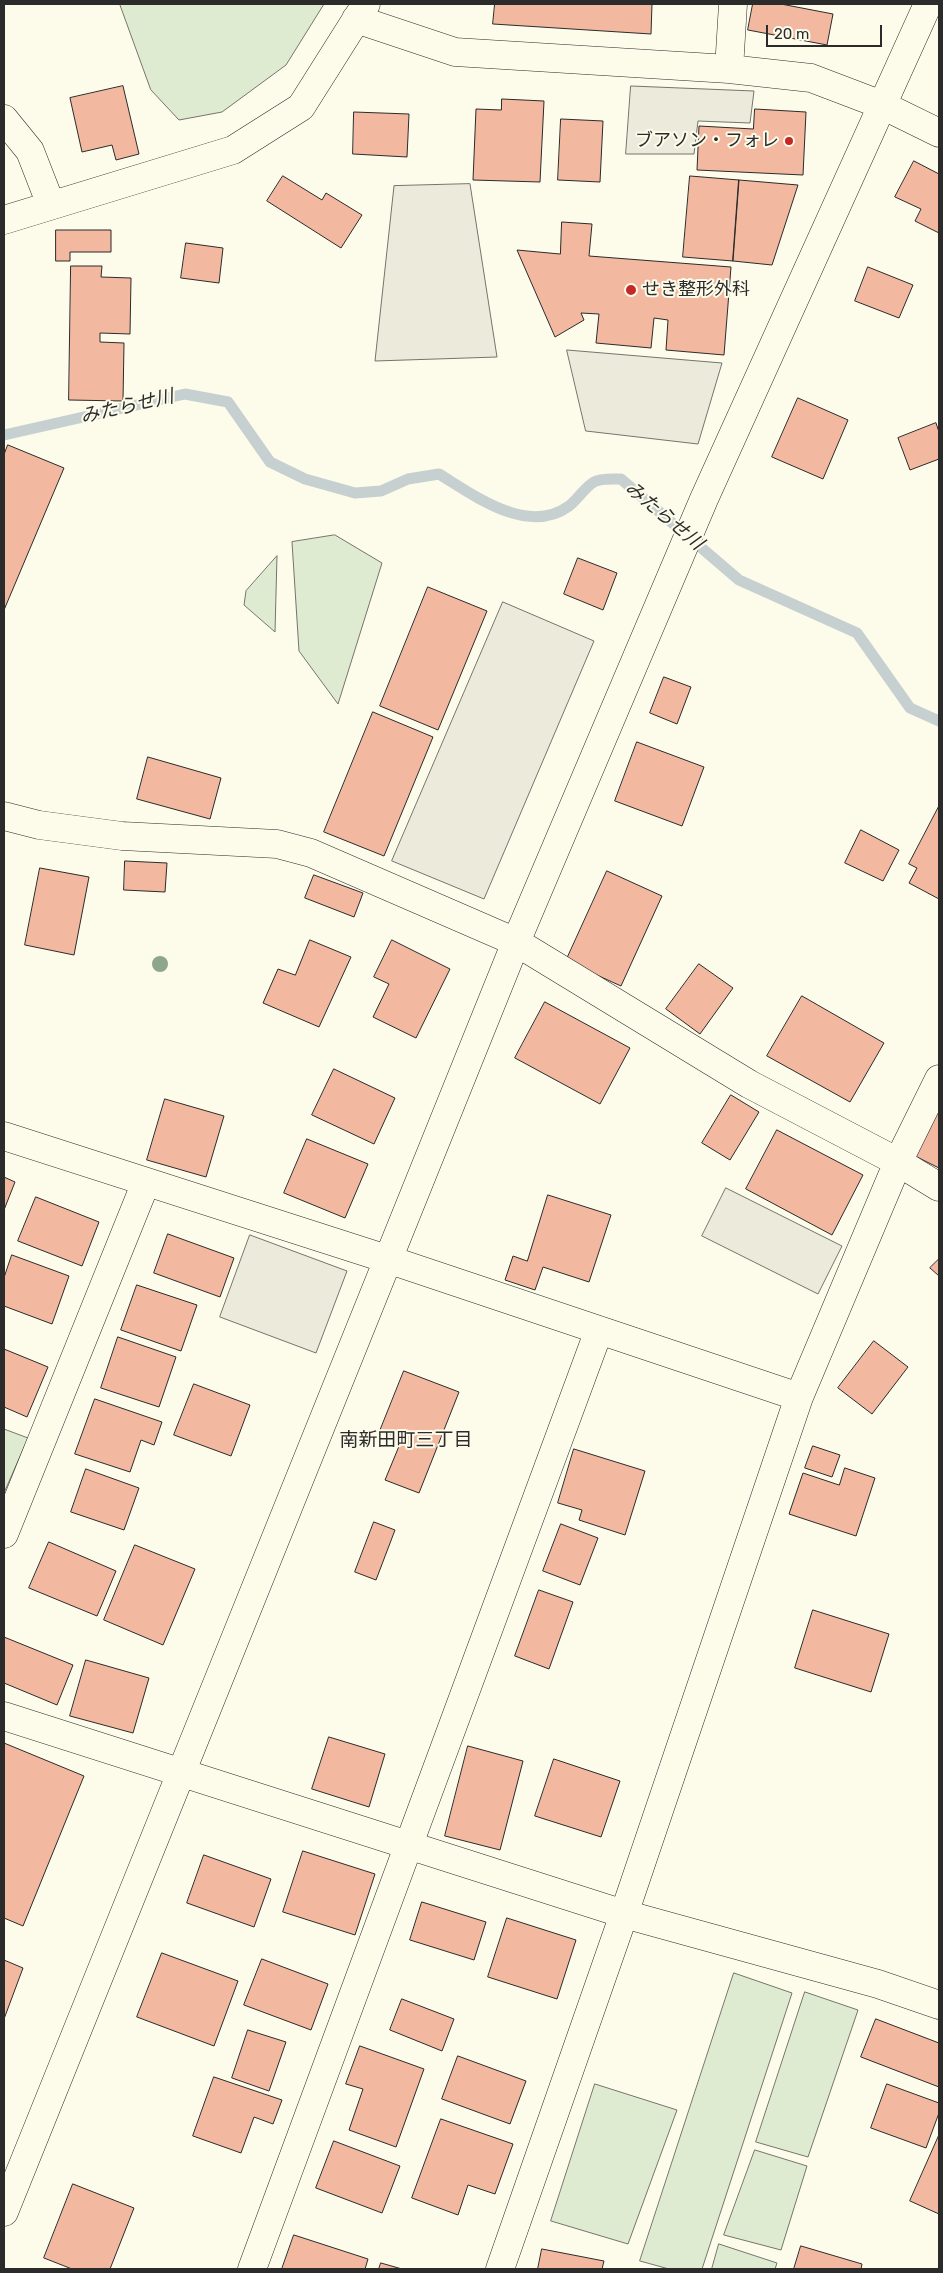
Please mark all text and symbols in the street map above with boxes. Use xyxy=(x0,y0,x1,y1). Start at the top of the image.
scale bar xyxy=(768,15,884,47)
text: 20 m xyxy=(774,25,809,43)
place label: ブアソン・フォレ xyxy=(635,130,779,152)
marker: ブアソン・フォレ xyxy=(783,135,795,147)
place label: せき整形外科 xyxy=(642,279,750,301)
marker: せき整形外科 xyxy=(624,283,638,297)
water label: みたらせ川 xyxy=(78,385,176,429)
water label: みたらせ川 xyxy=(620,477,708,555)
district label: 南新田町三丁目 xyxy=(340,1430,472,1452)

